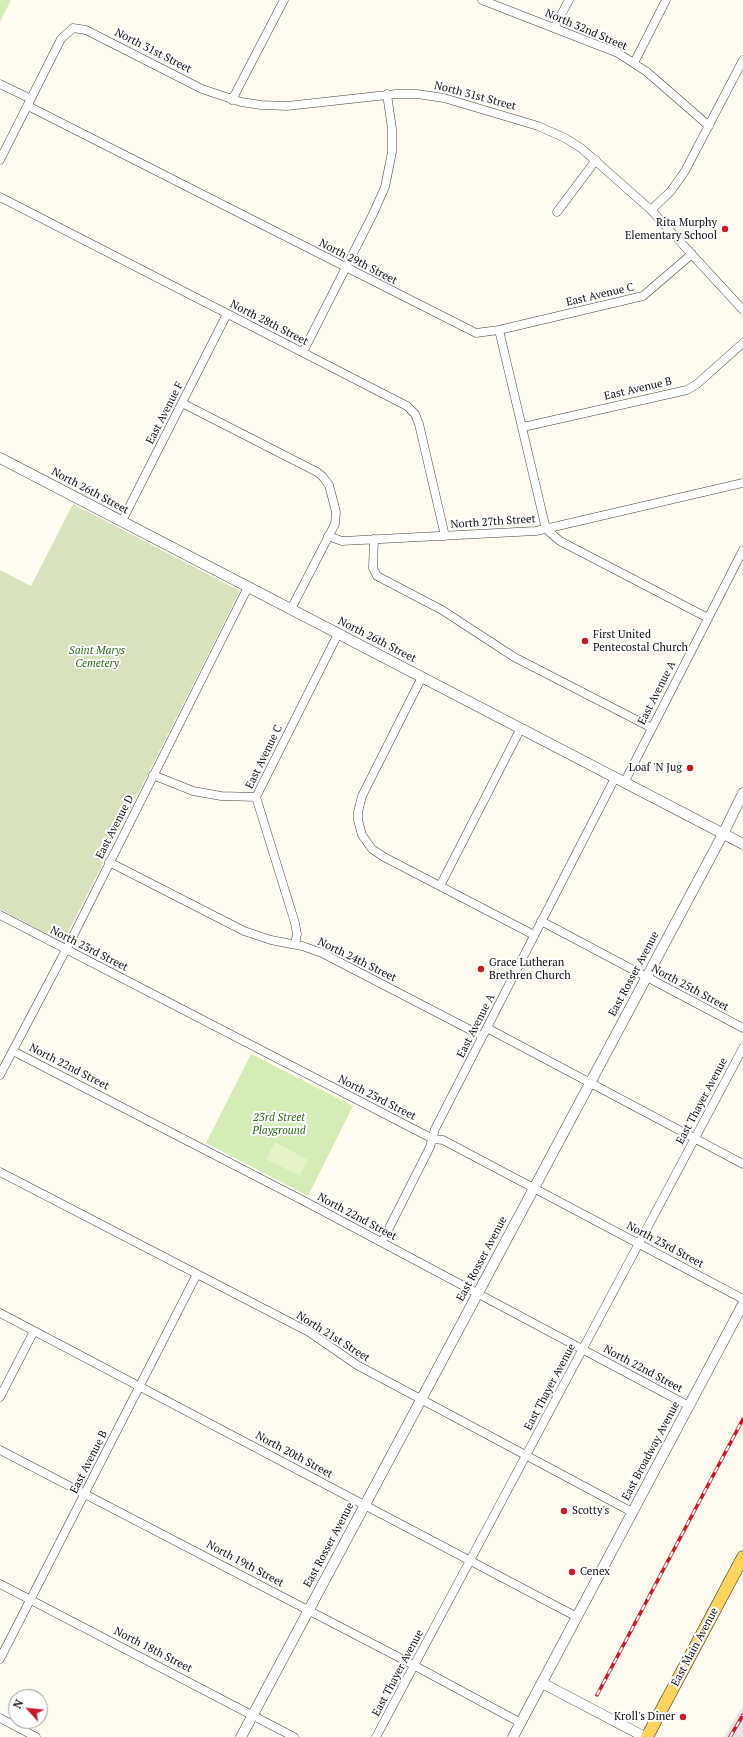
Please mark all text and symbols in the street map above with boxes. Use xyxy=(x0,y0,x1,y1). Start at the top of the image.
street label: North 32nd Street xyxy=(543,7,629,53)
street label: North 31st Street xyxy=(113,26,193,76)
street label: North 31st Street xyxy=(433,79,517,113)
place label: Rita Murphy Elementary School xyxy=(625,216,717,242)
marker: Rita Murphy Elementary School xyxy=(720,224,730,234)
street label: North 29th Street xyxy=(317,237,399,287)
street label: East Avenue C xyxy=(565,281,635,309)
street label: North 28th Street xyxy=(228,298,310,348)
street label: East Avenue B xyxy=(603,375,673,403)
street label: East Avenue F xyxy=(144,380,186,446)
street label: North 26th Street xyxy=(49,465,131,517)
street label: North 27th Street xyxy=(450,512,536,532)
street label: North 26th Street xyxy=(336,615,418,665)
place label: First United Pentecostal Church xyxy=(593,628,688,654)
marker: First United Pentecostal Church xyxy=(580,636,590,646)
park label: Saint Marys Cemetery xyxy=(69,644,125,670)
street label: East Avenue A xyxy=(635,659,679,727)
street label: East Avenue C xyxy=(243,723,285,791)
place label: Loaf 'N Jug xyxy=(629,761,682,775)
marker: Loaf 'N Jug xyxy=(685,763,695,773)
street label: East Avenue D xyxy=(93,793,137,861)
street label: North 23rd Street xyxy=(48,924,130,974)
street label: East Rosser Avenue xyxy=(606,929,662,1019)
street label: North 24th Street xyxy=(316,935,398,985)
place label: Grace Lutheran Brethren Church xyxy=(489,956,571,982)
street label: North 25th Street xyxy=(649,962,731,1014)
marker: Grace Lutheran Brethren Church xyxy=(476,964,486,974)
street label: East Avenue A xyxy=(454,992,498,1060)
street label: North 22nd Street xyxy=(27,1041,111,1093)
street label: East Thayer Avenue xyxy=(674,1055,730,1147)
street label: North 23rd Street xyxy=(336,1073,418,1123)
park label: 23rd Street Playground xyxy=(252,1111,306,1137)
street label: North 22nd Street xyxy=(315,1191,399,1243)
street label: East Rosser Avenue xyxy=(454,1214,510,1304)
street label: North 23rd Street xyxy=(624,1219,706,1271)
street label: North 21st Street xyxy=(294,1309,372,1365)
street label: East Thayer Avenue xyxy=(522,1341,578,1433)
street label: North 22nd Street xyxy=(601,1343,685,1395)
street label: East Broadway Avenue xyxy=(619,1399,683,1503)
street label: East Avenue B xyxy=(67,1428,111,1496)
street label: North 20th Street xyxy=(253,1429,335,1481)
street label: East Rosser Avenue xyxy=(301,1500,357,1590)
place label: Scotty's xyxy=(572,1504,609,1518)
marker: Scotty's xyxy=(559,1506,569,1516)
street label: North 19th Street xyxy=(204,1538,286,1590)
place label: Cenex xyxy=(580,1565,610,1579)
marker: Cenex xyxy=(567,1567,577,1577)
street label: East Main Avenue xyxy=(669,1605,721,1689)
street label: North 18th Street xyxy=(112,1625,194,1675)
street label: East Thayer Avenue xyxy=(370,1627,426,1719)
north arrow xyxy=(8,1689,48,1729)
text: N xyxy=(10,1697,26,1711)
place label: Kroll's Diner xyxy=(614,1710,675,1724)
marker: Kroll's Diner xyxy=(678,1712,688,1722)

